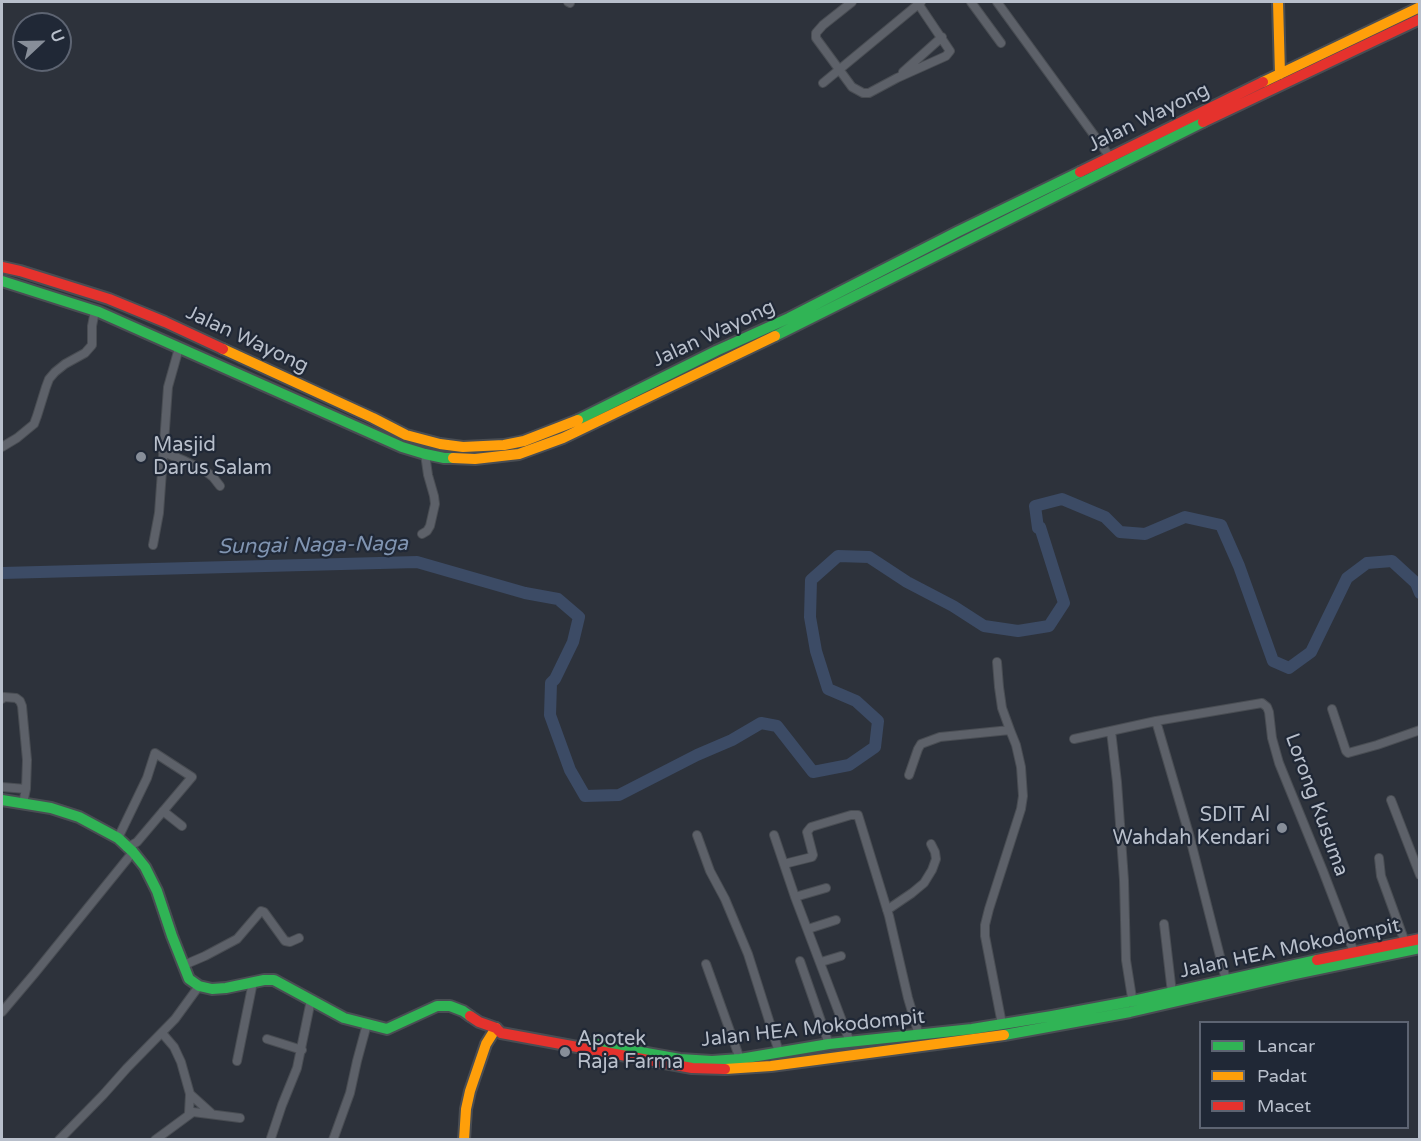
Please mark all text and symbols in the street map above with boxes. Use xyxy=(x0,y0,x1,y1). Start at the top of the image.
north arrow xyxy=(12,12,72,72)
text: U xyxy=(45,27,68,45)
street label: Jalan Wayong xyxy=(1084,78,1214,158)
street label: Jalan Wayong xyxy=(649,295,779,373)
street label: Jalan Wayong xyxy=(182,301,312,379)
place label: Masjid Darus Salam xyxy=(153,434,272,481)
marker: Masjid Darus Salam xyxy=(134,450,148,464)
water label: Sungai Naga-Naga xyxy=(218,532,408,560)
street label: Lorong Kusuma xyxy=(1279,730,1353,880)
place label: SDIT Al Wahdah Kendari xyxy=(1113,804,1270,851)
marker: SDIT Al Wahdah Kendari xyxy=(1275,821,1289,835)
street label: Jalan HEA Mokodompit xyxy=(1178,914,1402,984)
street label: Jalan HEA Mokodompit xyxy=(700,1005,926,1053)
legend xyxy=(1199,1021,1409,1129)
place label: Apotek Raja Farma xyxy=(577,1028,683,1075)
text: Lancar xyxy=(1257,1035,1315,1057)
marker: Apotek Raja Farma xyxy=(558,1045,572,1059)
text: Padat xyxy=(1257,1065,1307,1087)
text: Macet xyxy=(1257,1095,1311,1117)

